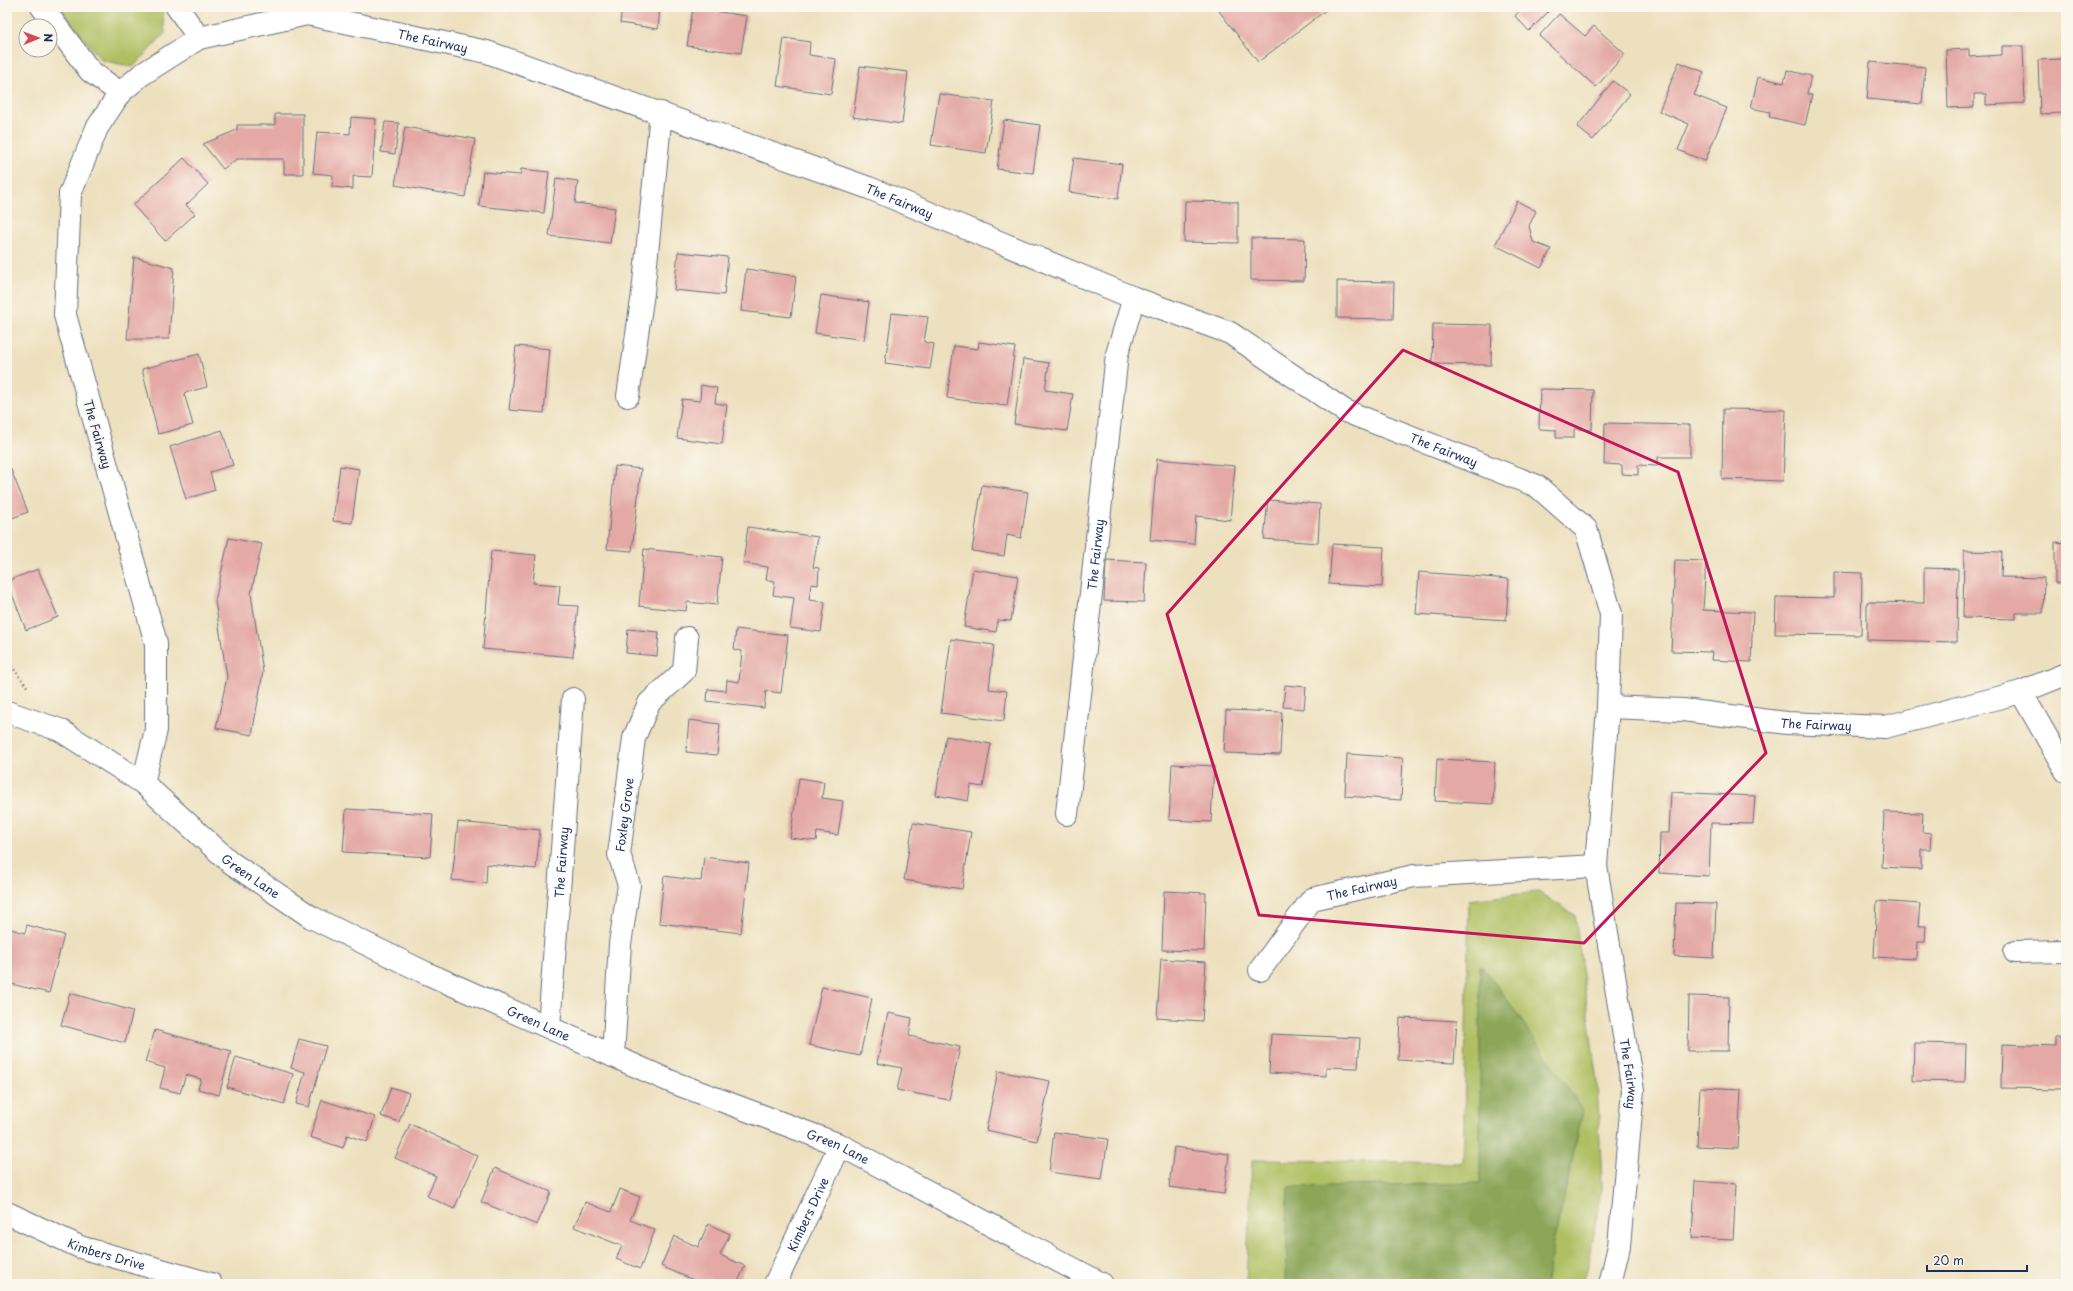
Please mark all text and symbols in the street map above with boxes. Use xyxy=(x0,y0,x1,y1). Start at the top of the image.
north arrow xyxy=(18,18,58,58)
street label: The Fairway xyxy=(396,24,470,57)
text: N xyxy=(40,33,57,43)
street label: The Fairway xyxy=(863,179,936,223)
street label: The Fairway xyxy=(80,397,116,471)
street label: The Fairway xyxy=(1407,428,1480,471)
street label: The Fairway xyxy=(1082,518,1108,591)
street label: The Fairway xyxy=(1779,713,1852,735)
street label: Foxley Grove xyxy=(610,777,638,853)
street label: The Fairway xyxy=(549,826,573,899)
street label: Green Lane xyxy=(218,850,284,903)
street label: The Fairway xyxy=(1325,871,1398,904)
street label: Green Lane xyxy=(504,1001,573,1045)
street label: The Fairway xyxy=(1616,1037,1642,1110)
street label: Green Lane xyxy=(804,1124,873,1168)
street label: Kimbers Drive xyxy=(783,1174,833,1254)
street label: Kimbers Drive xyxy=(65,1234,147,1274)
scale bar xyxy=(1927,1247,2027,1273)
text: 20 m xyxy=(1933,1251,1964,1269)

